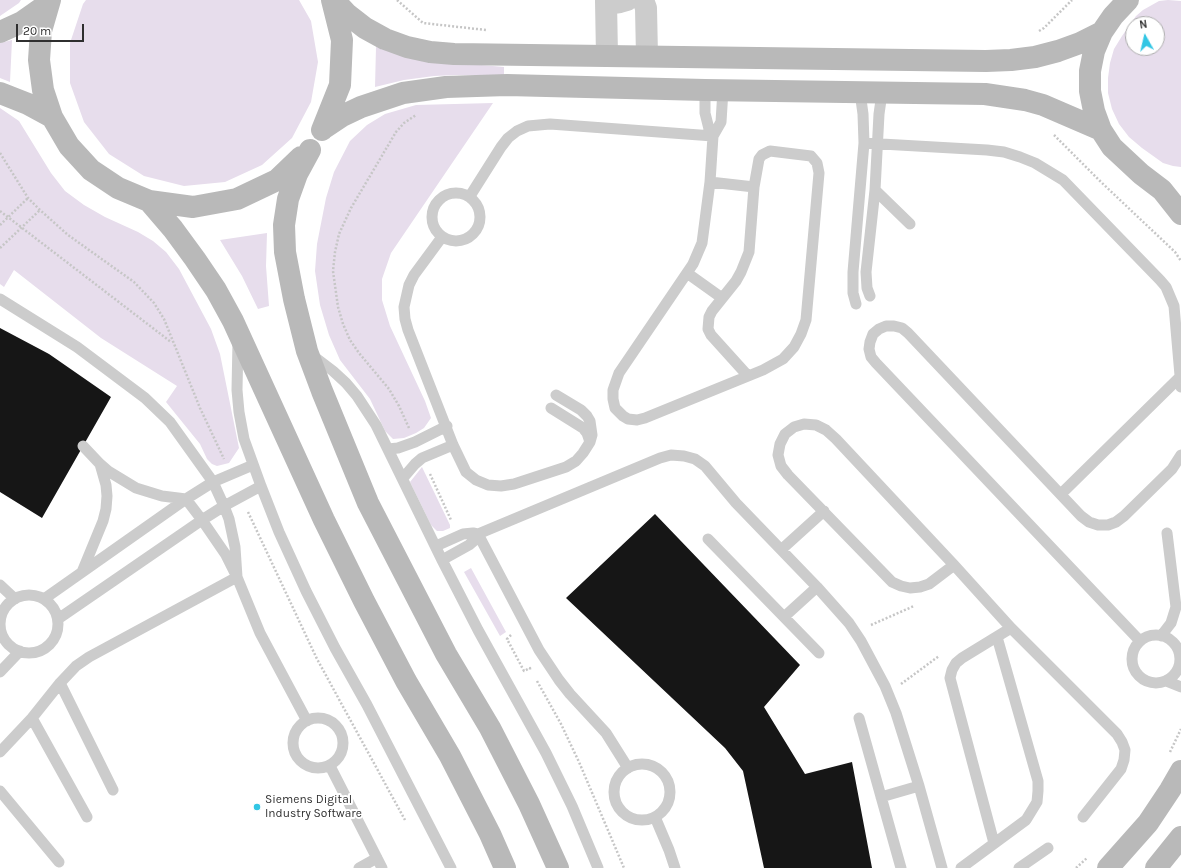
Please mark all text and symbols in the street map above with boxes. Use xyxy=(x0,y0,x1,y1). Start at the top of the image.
scale bar xyxy=(18,16,86,42)
north arrow xyxy=(1125,16,1165,56)
text: N xyxy=(1139,18,1148,32)
text: 20 m xyxy=(23,24,51,38)
place label: Siemens Digital Industry Software xyxy=(265,793,362,821)
marker: Siemens Digital Industry Software xyxy=(252,802,262,812)

